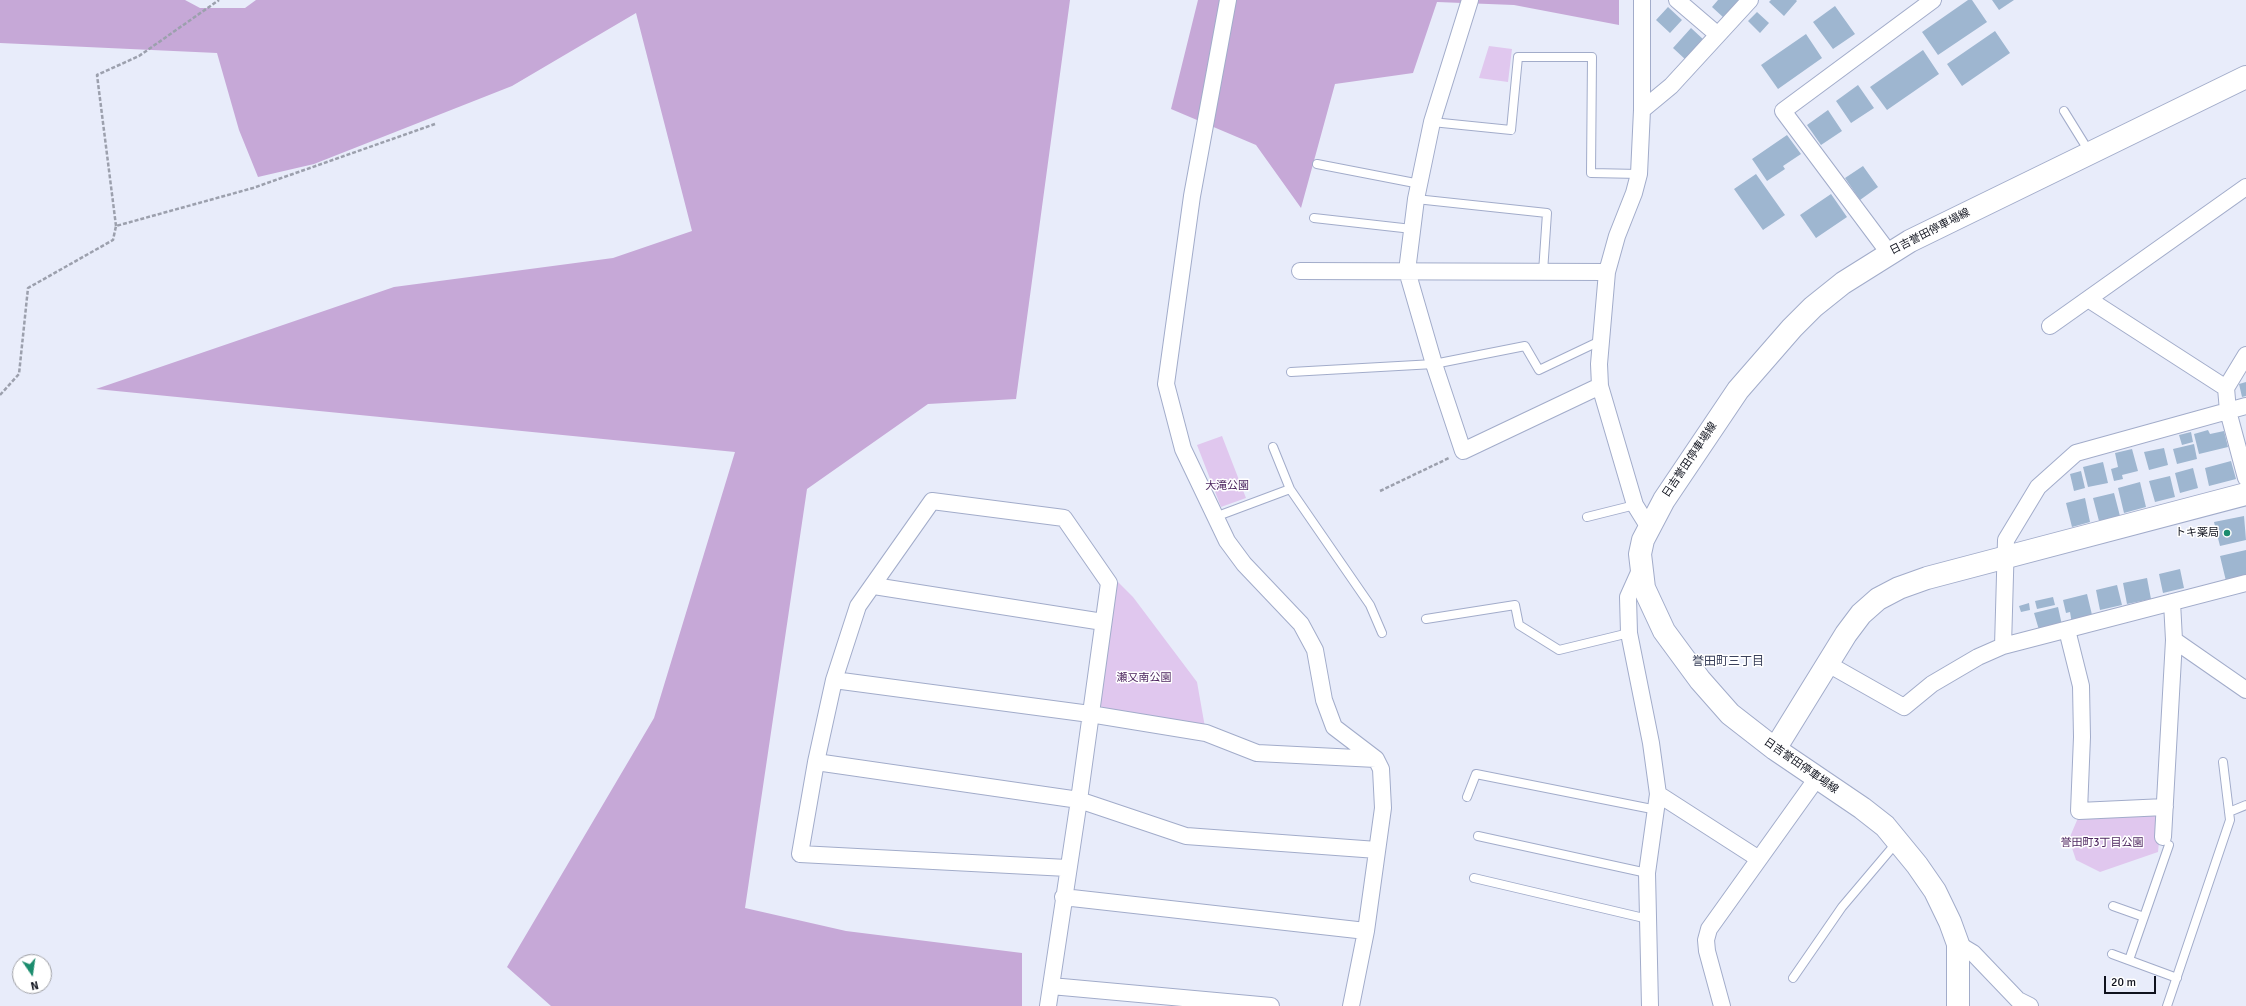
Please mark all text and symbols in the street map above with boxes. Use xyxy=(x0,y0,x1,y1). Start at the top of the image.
street label: 日吉誉田停車場線 xyxy=(1888,206,1972,258)
street label: 日吉誉田停車場線 xyxy=(1660,420,1720,500)
park label: 大滝公園 xyxy=(1205,479,1249,493)
place label: トキ薬局 xyxy=(2175,526,2219,540)
marker: トキ薬局 xyxy=(2222,528,2232,538)
district label: 誉田町三丁目 xyxy=(1692,655,1764,669)
park label: 瀬又南公園 xyxy=(1117,671,1171,685)
street label: 日吉誉田停車場線 xyxy=(1761,735,1841,797)
park label: 誉田町3丁目公園 xyxy=(2061,836,2143,850)
north arrow xyxy=(12,954,52,994)
scale bar xyxy=(2106,968,2158,994)
text: 20 m xyxy=(2111,975,2136,990)
text: N xyxy=(29,978,40,992)

